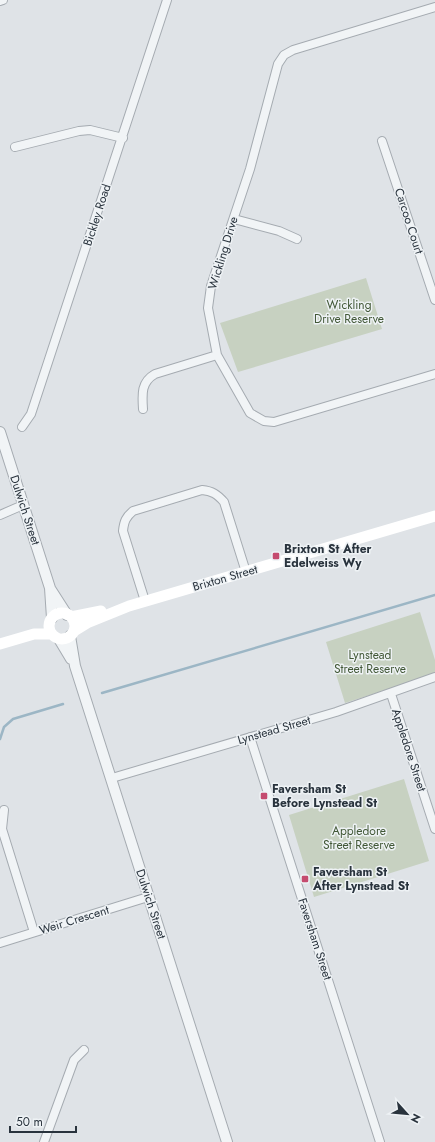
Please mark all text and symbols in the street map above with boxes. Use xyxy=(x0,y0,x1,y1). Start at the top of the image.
street label: Bickley Road xyxy=(78,182,116,248)
street label: Carcoo Court xyxy=(390,186,428,256)
street label: Wickling Drive xyxy=(203,214,243,292)
park label: Wickling Drive Reserve xyxy=(314,296,384,328)
street label: Dulwich Street xyxy=(5,473,45,547)
place label: Brixton St After Edelweiss Wy xyxy=(284,540,372,572)
marker: Brixton St After Edelweiss Wy xyxy=(271,551,281,561)
street label: Brixton Street xyxy=(190,560,260,596)
park label: Lynstead Street Reserve xyxy=(334,646,406,678)
street label: Appledore Street xyxy=(387,706,431,794)
street label: Lynstead Street xyxy=(235,711,313,749)
place label: Faversham St Before Lynstead St xyxy=(272,780,377,812)
marker: Faversham St Before Lynstead St xyxy=(259,791,269,801)
park label: Appledore Street Reserve xyxy=(323,822,395,854)
place label: Faversham St After Lynstead St xyxy=(312,863,409,895)
street label: Dulwich Street xyxy=(131,867,171,941)
marker: Faversham St After Lynstead St xyxy=(300,874,310,884)
street label: Faversham Street xyxy=(293,896,337,982)
street label: Weir Crescent xyxy=(37,901,111,939)
north arrow xyxy=(387,1094,427,1134)
scale bar xyxy=(10,1108,76,1134)
text: N xyxy=(407,1111,425,1126)
text: 50 m xyxy=(16,1113,43,1131)

